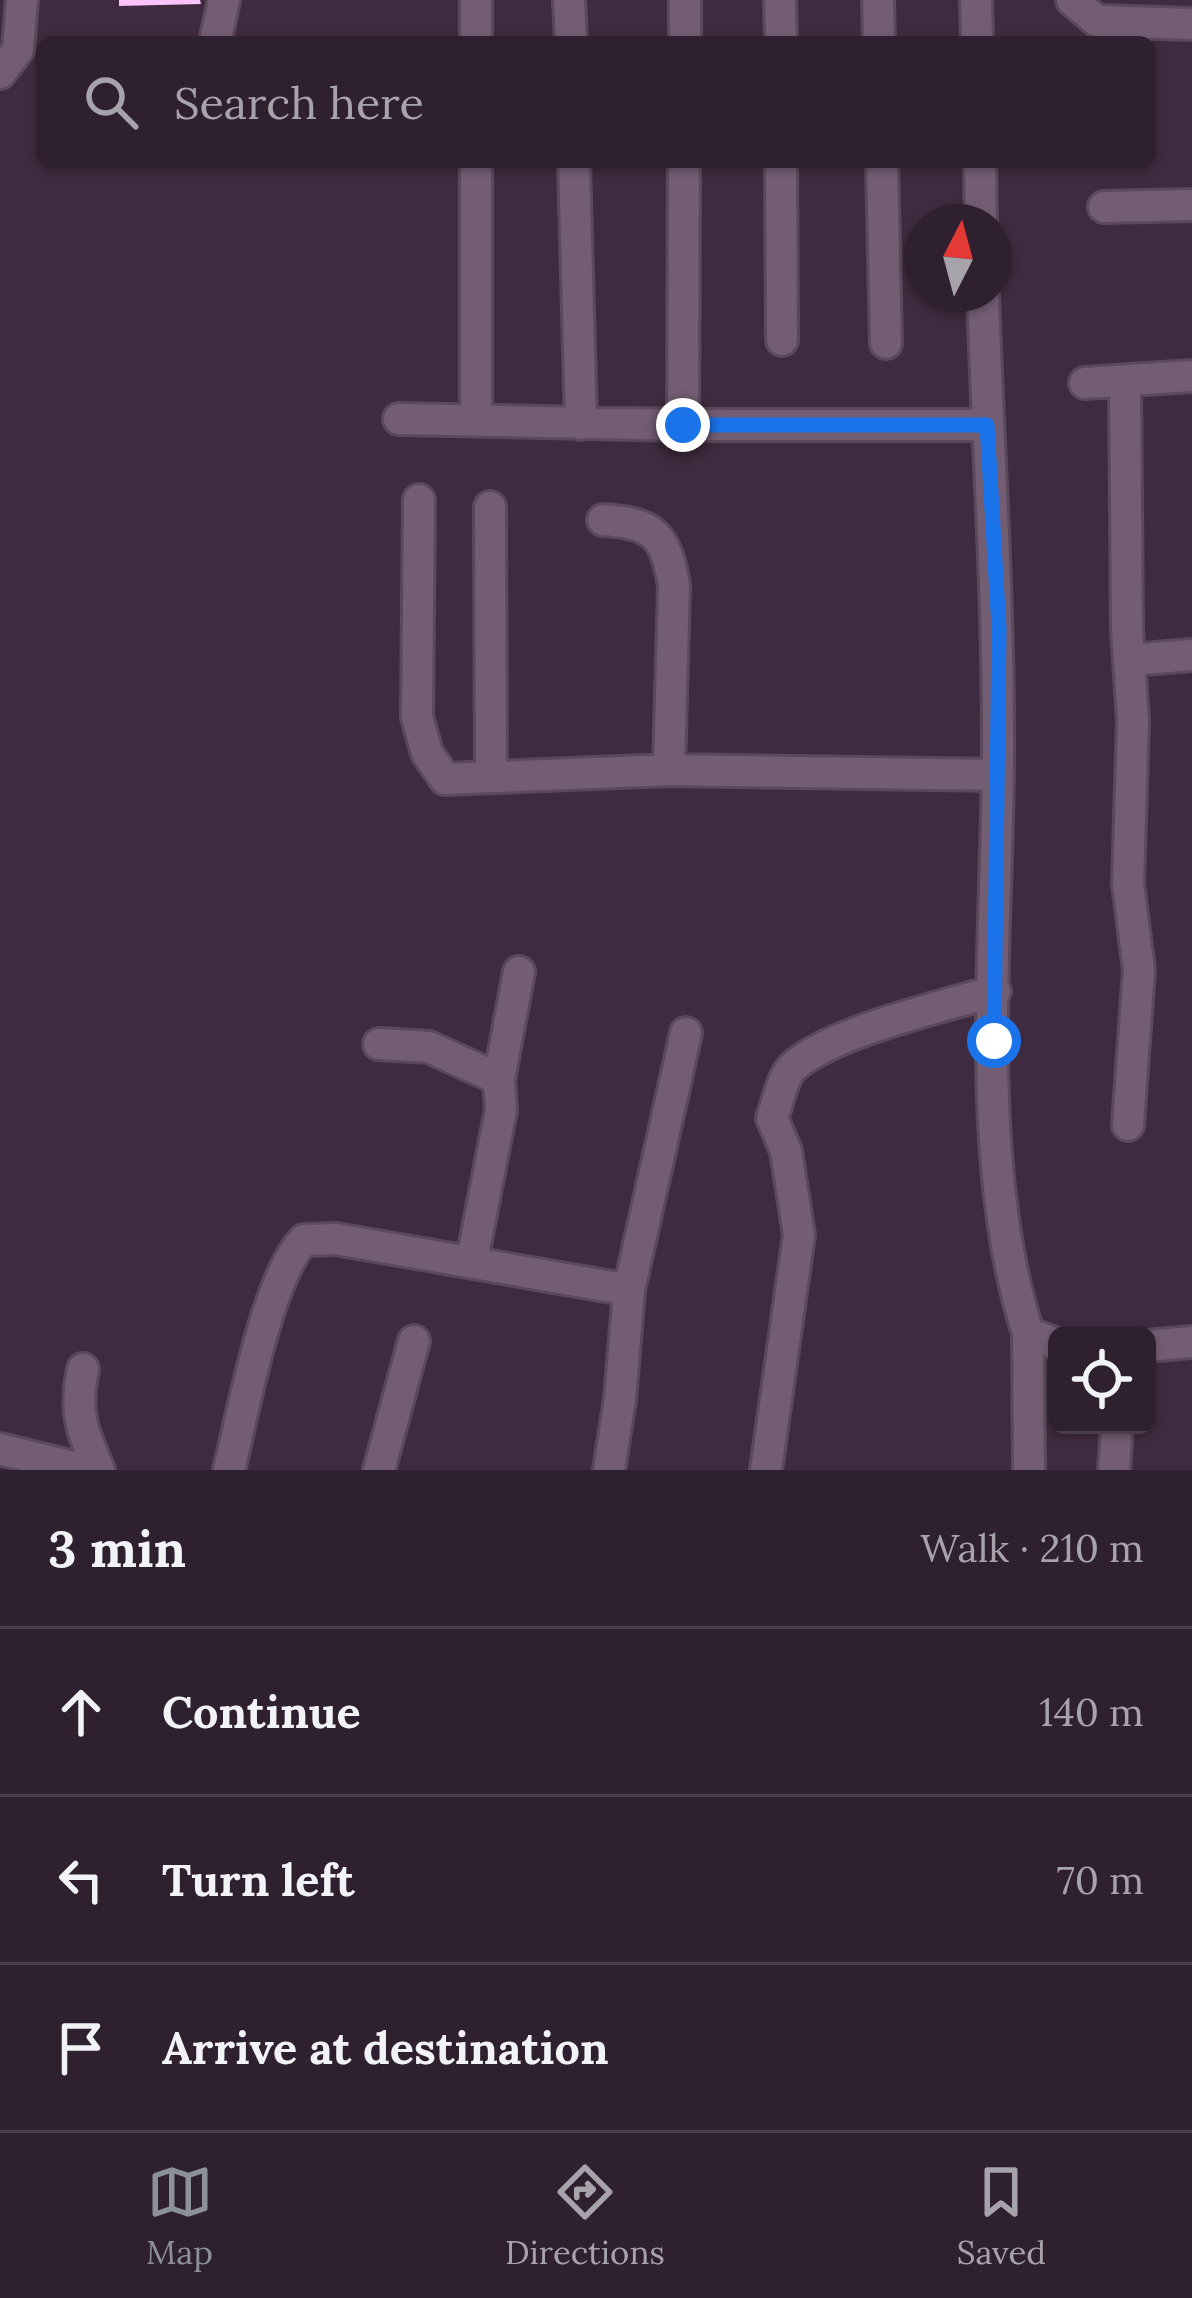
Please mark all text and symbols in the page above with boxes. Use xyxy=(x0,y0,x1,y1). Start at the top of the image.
search box xyxy=(36,36,1156,168)
icon: search xyxy=(78,69,144,135)
text: Search here xyxy=(174,74,424,131)
north arrow xyxy=(904,204,1012,312)
route end xyxy=(656,398,710,452)
route start xyxy=(967,1014,1021,1068)
map controls xyxy=(1048,1326,1156,1434)
button: locate xyxy=(1048,1326,1156,1434)
text: 3 min xyxy=(48,1516,186,1581)
text: Walk · 210 m xyxy=(920,1523,1144,1573)
icon: ahead xyxy=(48,1679,114,1745)
text: Continue xyxy=(162,1683,361,1740)
text: 140 m xyxy=(1039,1687,1144,1737)
icon: left xyxy=(48,1847,114,1913)
text: Turn left xyxy=(162,1851,355,1908)
text: 70 m xyxy=(1057,1855,1144,1905)
icon: arrive xyxy=(48,2015,114,2081)
text: Arrive at destination xyxy=(162,2019,609,2076)
tab: Map xyxy=(146,2159,213,2273)
tab: Directions xyxy=(505,2159,665,2273)
tab: Saved xyxy=(957,2159,1046,2273)

